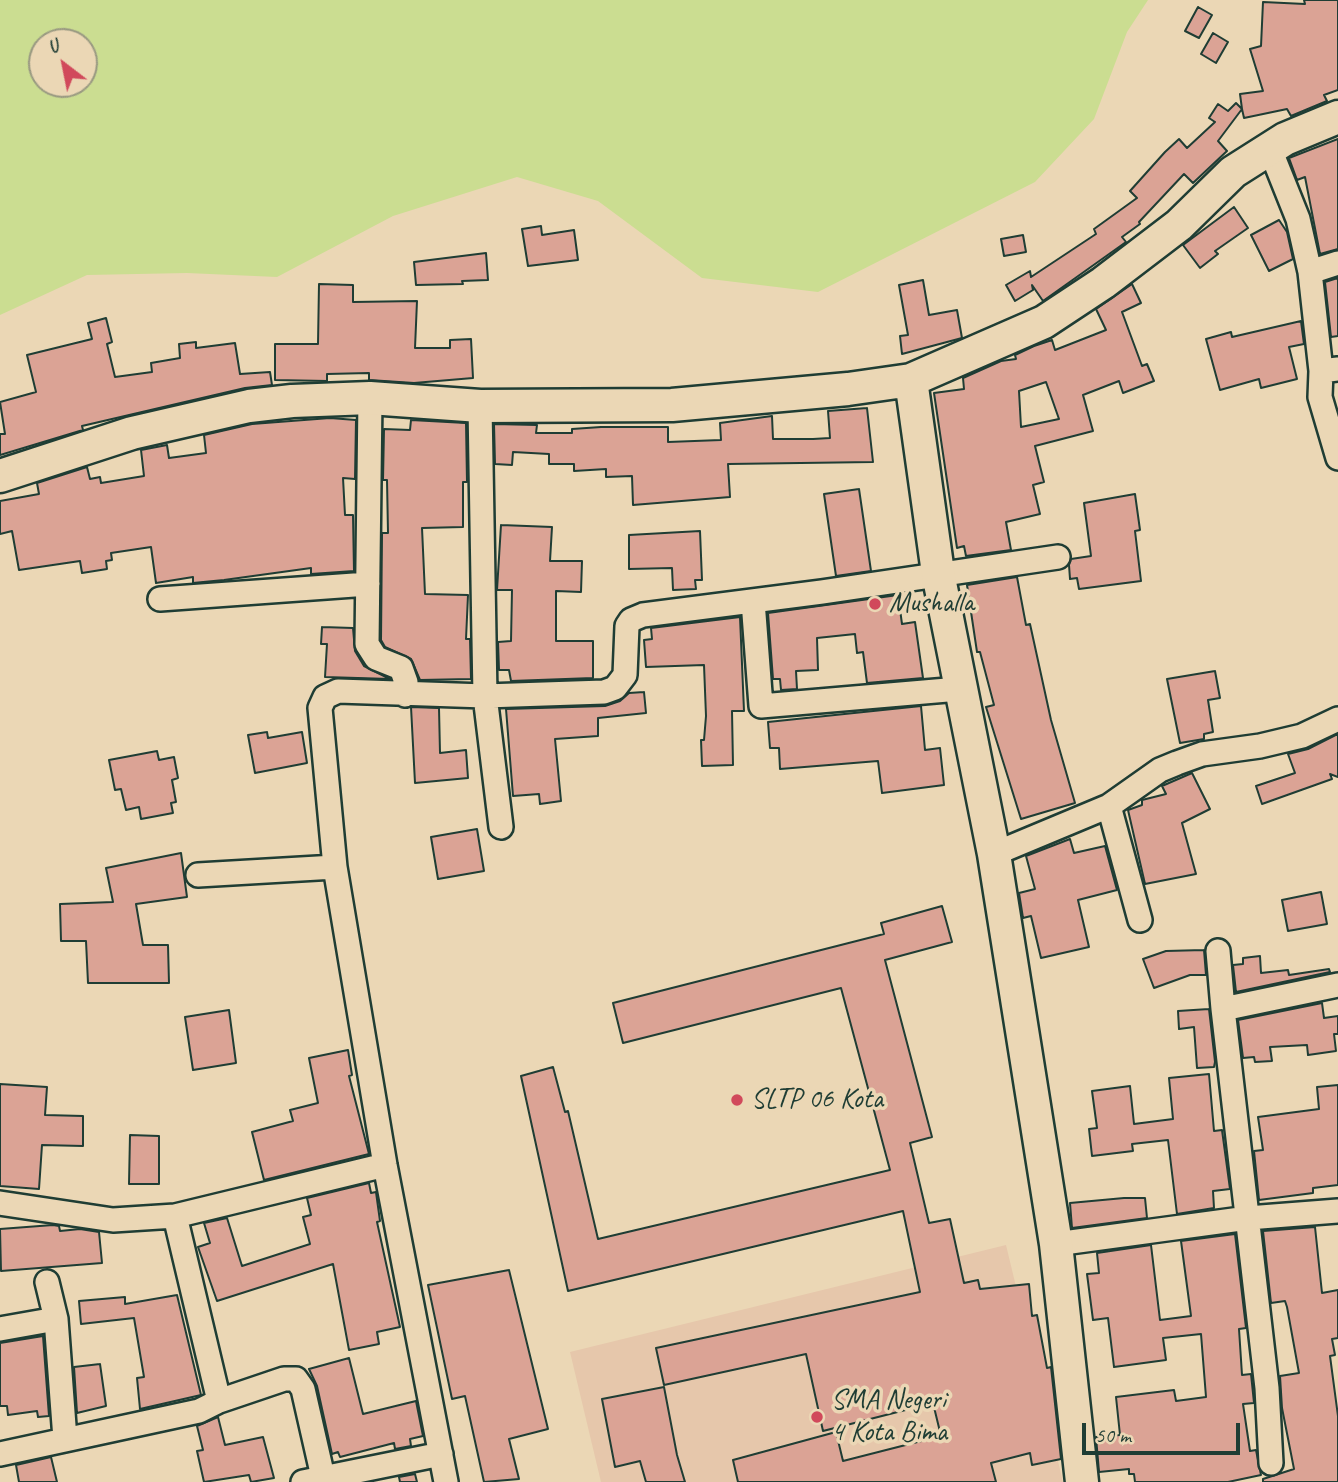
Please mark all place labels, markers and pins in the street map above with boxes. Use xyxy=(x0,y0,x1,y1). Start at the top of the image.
place label: Mushalla xyxy=(889,587,974,621)
marker: Mushalla xyxy=(867,596,883,612)
place label: SLTP 06 Kota xyxy=(751,1083,883,1117)
marker: SLTP 06 Kota xyxy=(729,1092,745,1108)
place label: SMA Negeri 4 Kota Bima xyxy=(831,1384,947,1450)
marker: SMA Negeri 4 Kota Bima xyxy=(809,1409,825,1425)

